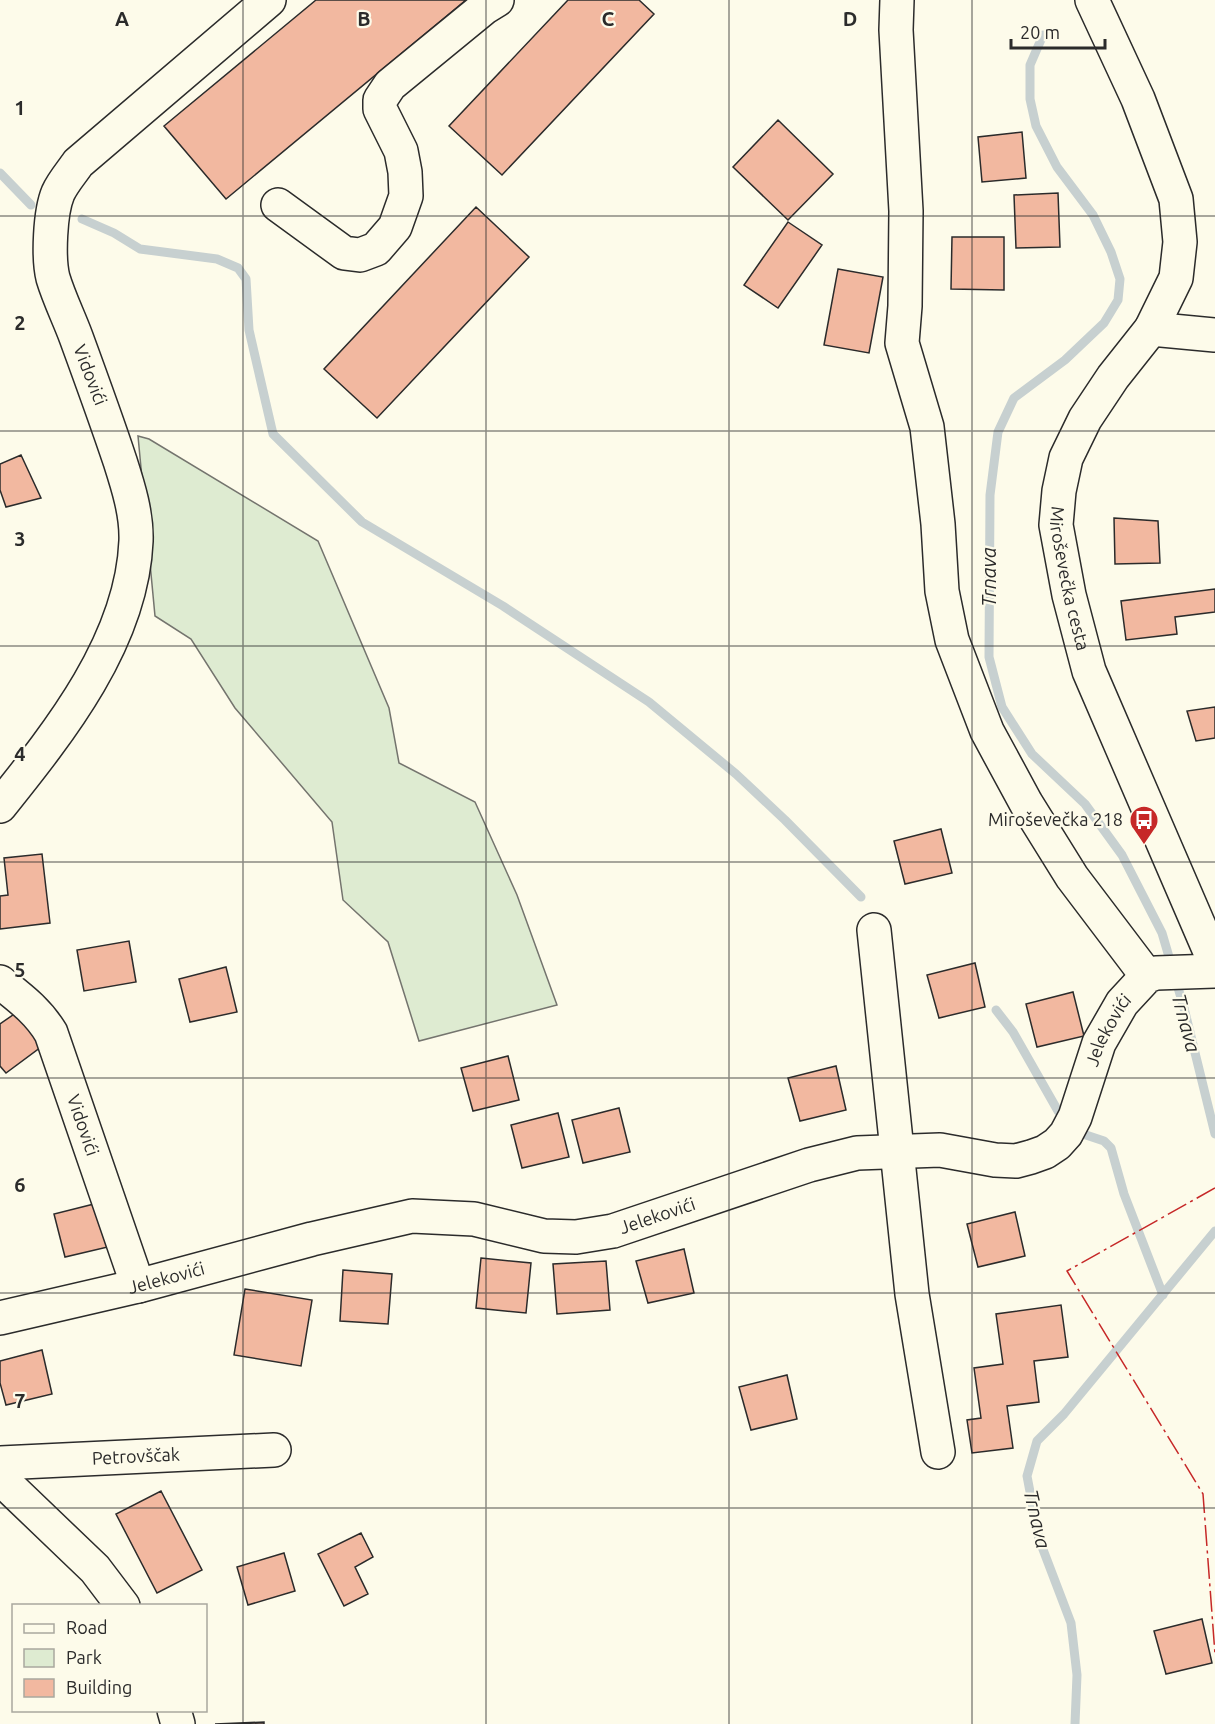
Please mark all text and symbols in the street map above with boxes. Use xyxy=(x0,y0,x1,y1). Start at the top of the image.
text: A xyxy=(115,7,129,30)
text: B xyxy=(357,7,371,30)
text: C xyxy=(602,7,615,30)
text: D xyxy=(843,7,857,30)
scale bar xyxy=(1011,12,1106,50)
text: 20 m xyxy=(1020,22,1060,42)
text: 1 xyxy=(14,96,26,119)
text: 2 xyxy=(14,311,26,334)
street label: Vidovići xyxy=(70,342,112,408)
street label: Miroševečka cesta xyxy=(1047,505,1094,652)
text: 3 xyxy=(14,527,26,550)
water label: Trnava xyxy=(977,547,1000,607)
text: 4 xyxy=(14,742,26,765)
bus stop icon: Miroševečka 218 xyxy=(1128,804,1160,846)
place label: Miroševečka 218 xyxy=(988,809,1123,829)
text: 5 xyxy=(14,958,26,981)
street label: Jelekovići xyxy=(1081,989,1134,1069)
water label: Trnava xyxy=(1168,991,1205,1055)
street label: Vidovići xyxy=(64,1092,103,1158)
text: 6 xyxy=(14,1173,26,1196)
street label: Jelekovići xyxy=(617,1193,698,1237)
street label: Jelekovići xyxy=(126,1257,207,1297)
text: 7 xyxy=(14,1389,26,1412)
street label: Petrovščak xyxy=(91,1443,180,1468)
water label: Trnava xyxy=(1020,1487,1055,1551)
legend xyxy=(12,1604,207,1712)
text: Road xyxy=(66,1617,108,1637)
text: Park xyxy=(66,1647,102,1667)
text: Building xyxy=(66,1677,132,1697)

